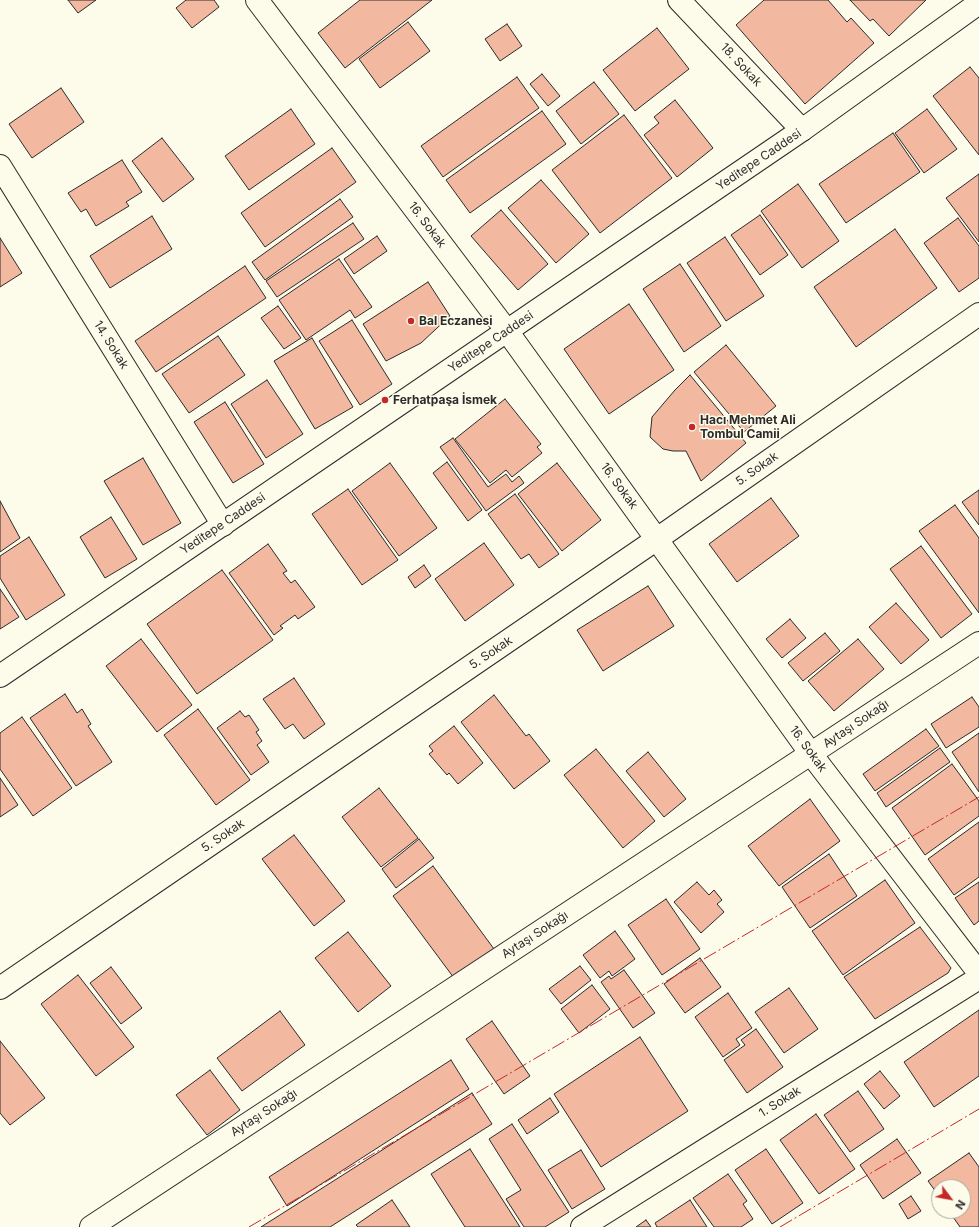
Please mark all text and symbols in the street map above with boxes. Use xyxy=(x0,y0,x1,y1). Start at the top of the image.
street label: 18. Sokak xyxy=(717,40,765,90)
street label: Yeditepe Caddesi xyxy=(714,126,804,194)
street label: 16. Sokak xyxy=(405,199,449,251)
street label: Yeditepe Caddesi xyxy=(446,308,536,376)
place label: Bal Eczanesi xyxy=(419,314,493,328)
marker: Bal Eczanesi xyxy=(406,316,416,326)
street label: 14. Sokak xyxy=(91,318,131,372)
place label: Ferhatpaşa İsmek xyxy=(393,393,497,407)
marker: Ferhatpaşa İsmek xyxy=(380,395,390,405)
place label: Hacı Mehmet Ali Tombul Camii xyxy=(700,413,796,441)
marker: Hacı Mehmet Ali Tombul Camii xyxy=(687,422,697,432)
street label: 5. Sokak xyxy=(733,449,781,489)
street label: 16. Sokak xyxy=(597,460,641,512)
street label: Yeditepe Caddesi xyxy=(178,490,268,558)
street label: 5. Sokak xyxy=(467,633,515,673)
street label: Aytaşı Sokağı xyxy=(820,697,892,751)
street label: 16. Sokak xyxy=(786,723,830,775)
street label: 5. Sokak xyxy=(199,816,247,856)
street label: Aytaşı Sokağı xyxy=(499,908,571,962)
street label: 1. Sokak xyxy=(756,1084,804,1120)
street label: Aytaşı Sokağı xyxy=(228,1086,300,1140)
north arrow xyxy=(931,1179,971,1219)
text: N xyxy=(952,1198,968,1212)

